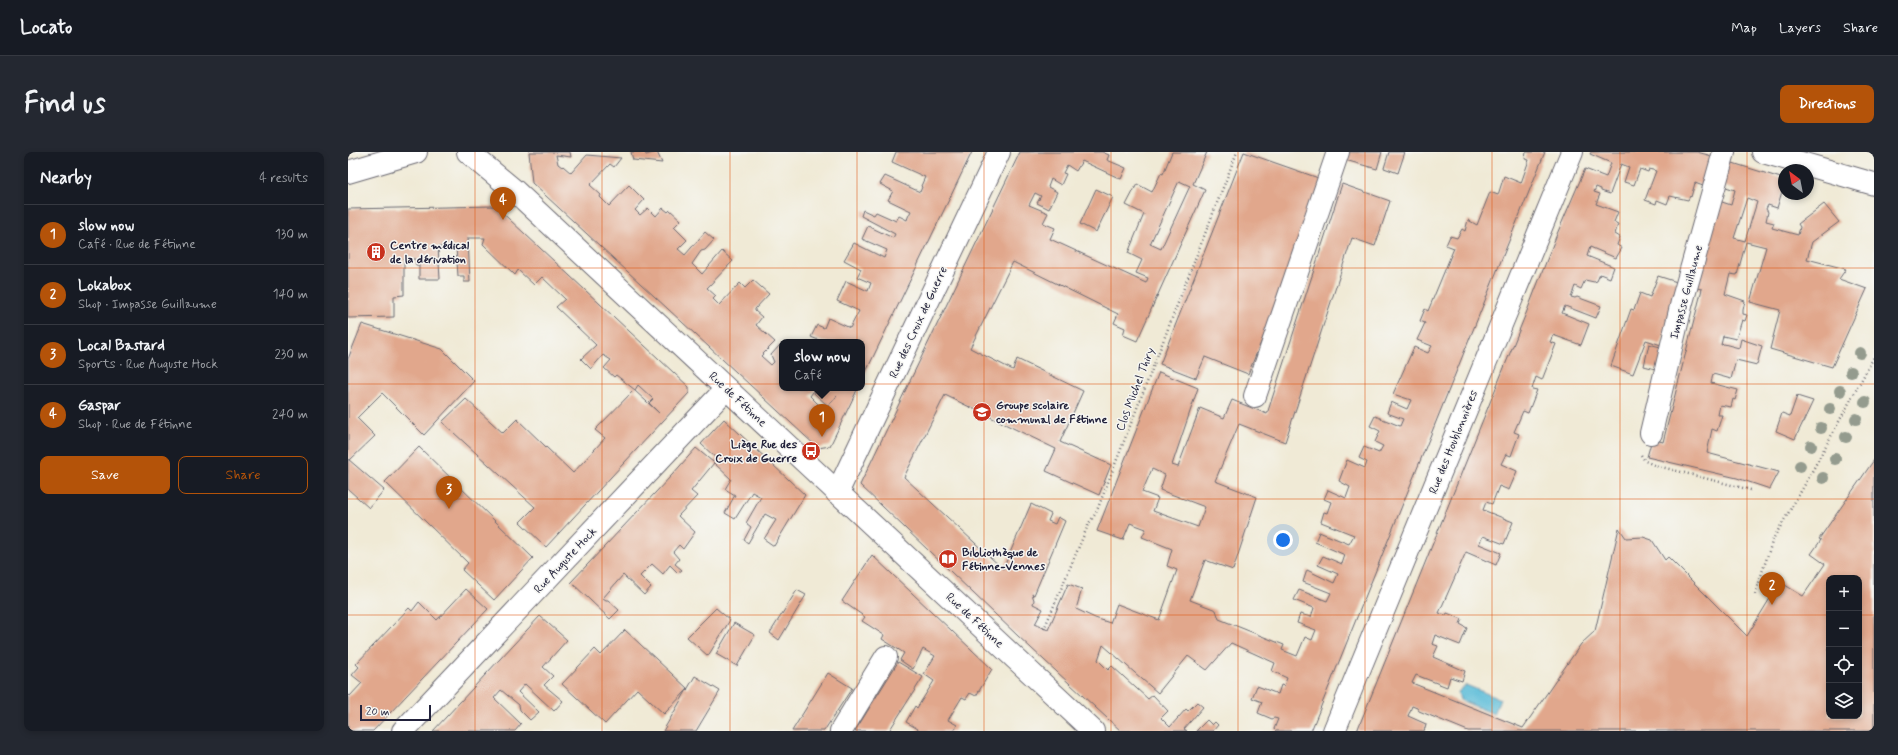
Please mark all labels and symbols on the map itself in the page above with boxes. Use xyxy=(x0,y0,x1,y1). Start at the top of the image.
north arrow xyxy=(1778,164,1814,200)
pin: 4 xyxy=(490,187,516,220)
place label: Centre médical de la dérivation xyxy=(390,238,470,268)
building icon: Centre médical de la dérivation xyxy=(365,241,387,263)
street label: Impasse Guillaume xyxy=(1667,243,1707,341)
street label: Rue des Croix de Guerre xyxy=(886,264,952,381)
street label: Clos Michel Thiry xyxy=(1113,345,1159,433)
street label: Rue de Fétinne xyxy=(705,369,770,431)
street label: Rue des Houblonnières xyxy=(1426,388,1482,497)
place label: Groupe scolaire communal de Fétinne xyxy=(996,398,1107,428)
school or university icon: Groupe scolaire communal de Fétinne xyxy=(971,401,993,423)
pin: 1 xyxy=(809,404,835,437)
place label: Liège Rue des Croix de Guerre xyxy=(715,437,798,467)
bus stop icon: Liège Rue des Croix de Guerre xyxy=(800,440,822,462)
pin: 3 xyxy=(436,476,462,509)
street label: Rue Auguste Hock xyxy=(531,524,601,597)
your location xyxy=(1273,530,1293,550)
place label: Bibliothèque de Fétinne-Vennes xyxy=(962,545,1046,575)
library icon: Bibliothèque de Fétinne-Vennes xyxy=(937,548,959,570)
pin: 2 xyxy=(1759,572,1785,605)
street label: Rue de Fétinne xyxy=(942,590,1007,652)
scale bar xyxy=(360,703,431,722)

